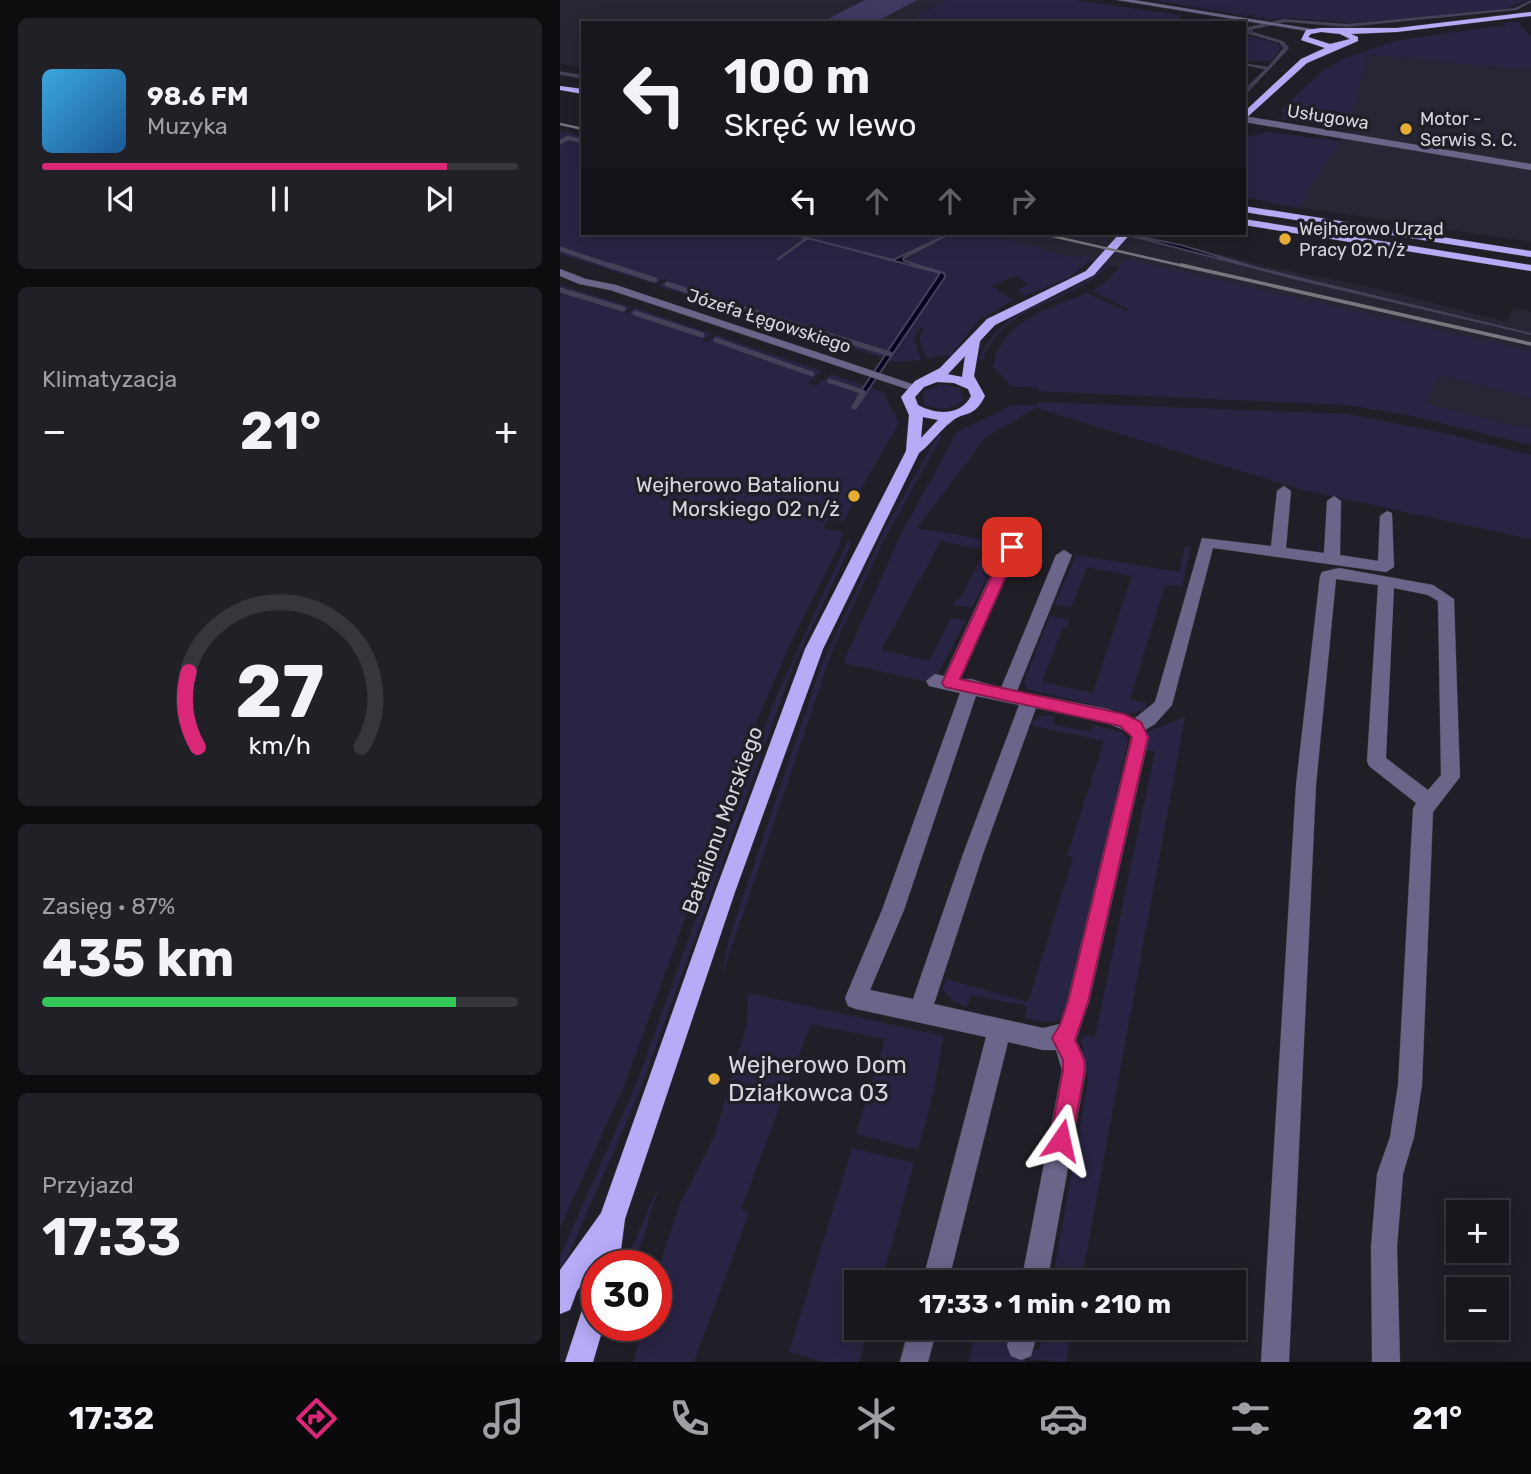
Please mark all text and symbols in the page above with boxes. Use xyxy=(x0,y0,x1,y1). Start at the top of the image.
text: 100 m xyxy=(724,47,870,105)
icon: left xyxy=(609,49,700,140)
text: 98.6 FM xyxy=(147,81,248,112)
street label: Usługowa xyxy=(1286,100,1370,134)
text: Skręć w lewo xyxy=(724,106,917,144)
place label: Motor - Serwis S. C. xyxy=(1420,108,1517,151)
text: Muzyka xyxy=(147,112,228,140)
marker: Motor - Serwis S. C. xyxy=(1398,121,1414,137)
icon: previous xyxy=(102,180,140,218)
icon: pause xyxy=(261,180,299,218)
icon: next xyxy=(420,180,458,218)
icon: left xyxy=(785,182,823,220)
icon: ahead xyxy=(858,182,896,220)
icon: ahead xyxy=(931,182,969,220)
icon: right xyxy=(1004,182,1042,220)
place label: Wejherowo Urząd Pracy 02 n/ż xyxy=(1299,218,1444,261)
marker: Wejherowo Urząd Pracy 02 n/ż xyxy=(1277,231,1293,247)
street label: Józefa Łęgowskiego xyxy=(684,284,854,358)
text: Klimatyzacja xyxy=(42,365,177,393)
text: 21° xyxy=(240,400,321,462)
text: − xyxy=(42,408,67,454)
text: + xyxy=(494,408,518,454)
place label: Wejherowo Batalionu Morskiego 02 n/ż xyxy=(636,472,840,521)
marker: Wejherowo Batalionu Morskiego 02 n/ż xyxy=(846,488,862,504)
pin xyxy=(982,517,1042,577)
icon: arrive xyxy=(993,528,1031,566)
text: 27 xyxy=(235,649,325,735)
street label: Batalionu Morskiego xyxy=(676,723,768,917)
text: km/h xyxy=(249,731,311,760)
text: Zasięg · 87% xyxy=(42,892,175,920)
text: 435 km xyxy=(42,927,235,989)
place label: Wejherowo Dom Działkowca 03 xyxy=(728,1051,907,1107)
marker: Wejherowo Dom Działkowca 03 xyxy=(706,1071,722,1087)
position arrow xyxy=(1024,1103,1098,1177)
text: Przyjazd xyxy=(42,1171,134,1199)
map controls xyxy=(1446,1200,1509,1340)
button: + xyxy=(1446,1200,1509,1263)
text: 17:33 xyxy=(42,1206,181,1268)
speed limit sign: 30 xyxy=(581,1250,672,1341)
button: − xyxy=(1446,1277,1509,1340)
text: 17:33 · 1 min · 210 m xyxy=(919,1289,1171,1320)
icon: directions xyxy=(292,1394,341,1443)
icon: music xyxy=(479,1394,528,1443)
icon: phone xyxy=(665,1394,714,1443)
icon: climate xyxy=(852,1394,901,1443)
icon: car xyxy=(1039,1394,1088,1443)
icon: filters xyxy=(1226,1394,1275,1443)
text: 17:32 xyxy=(69,1399,154,1437)
text: 21° xyxy=(1412,1399,1462,1437)

